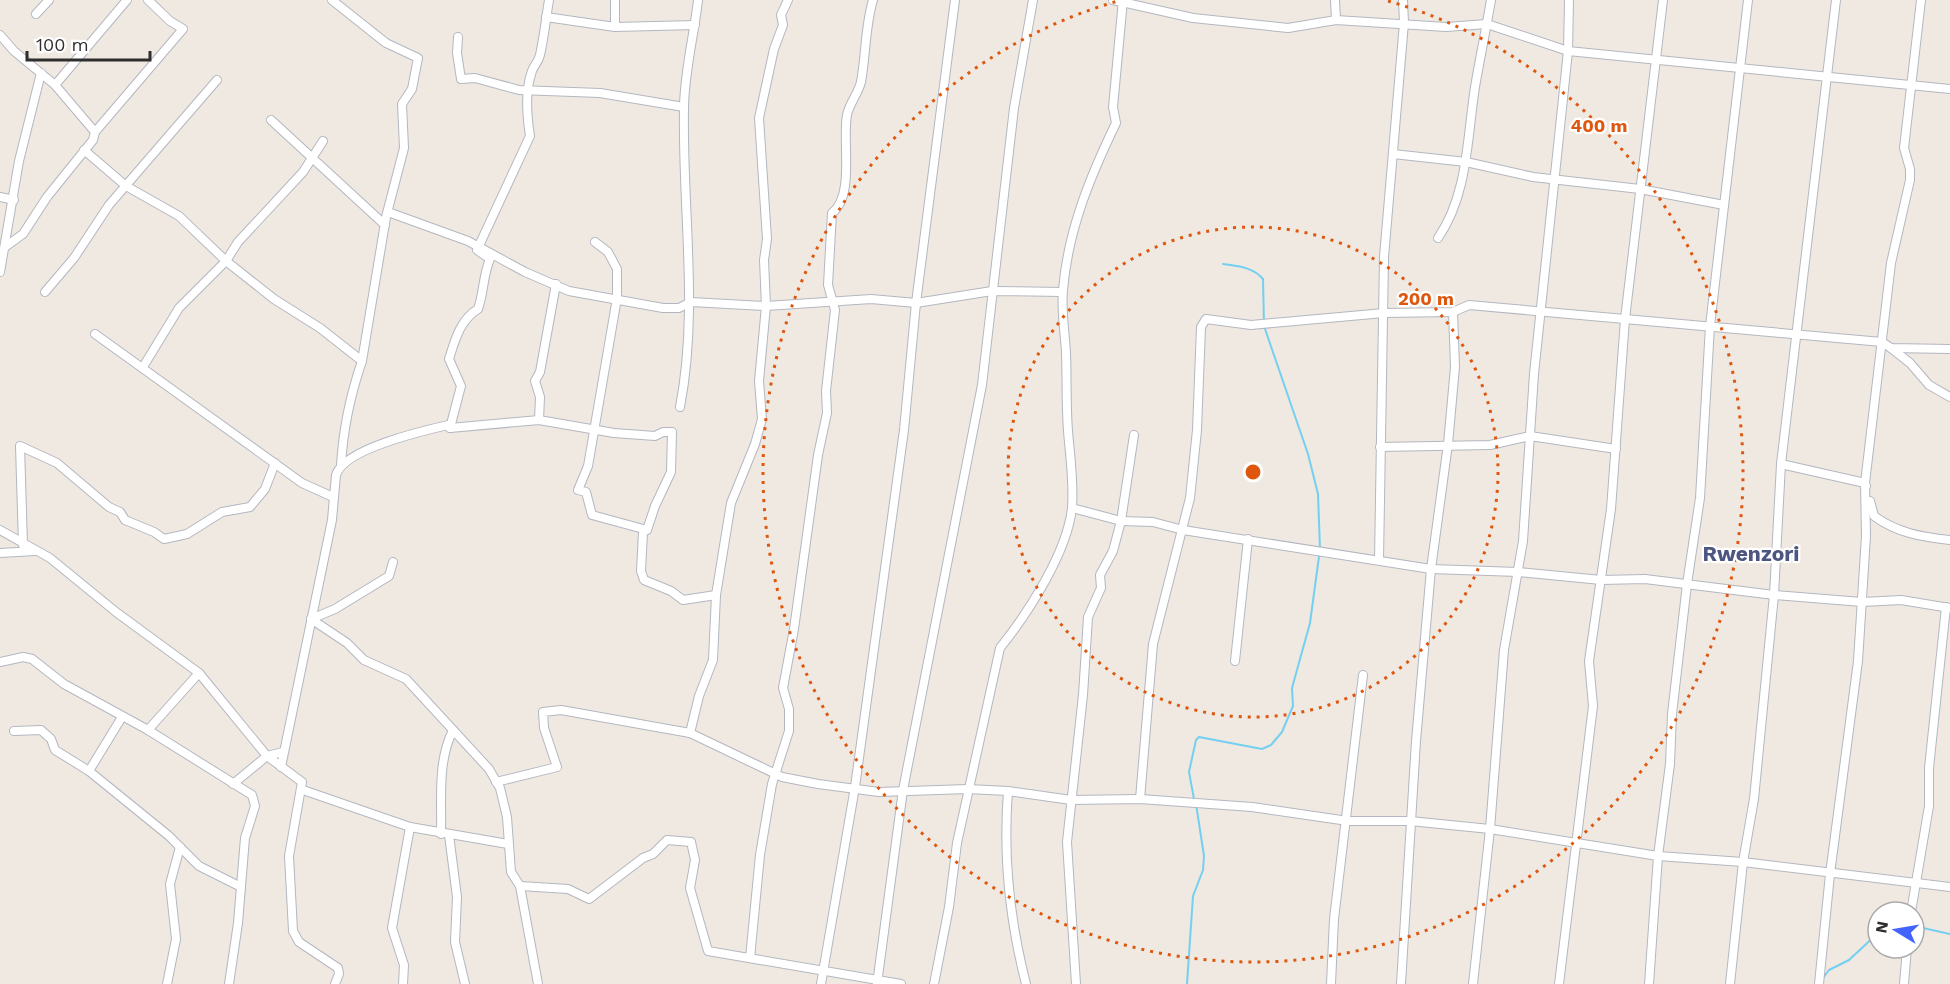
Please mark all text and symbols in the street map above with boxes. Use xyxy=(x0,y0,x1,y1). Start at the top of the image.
scale bar xyxy=(27,24,150,62)
text: 100 m xyxy=(36,34,89,55)
text: 400 m xyxy=(1571,115,1627,136)
text: 200 m xyxy=(1398,288,1454,309)
centre of rings xyxy=(1243,462,1263,482)
district label: Rwenzori xyxy=(1703,541,1799,566)
north arrow xyxy=(1866,900,1926,960)
text: N xyxy=(1871,920,1892,935)

